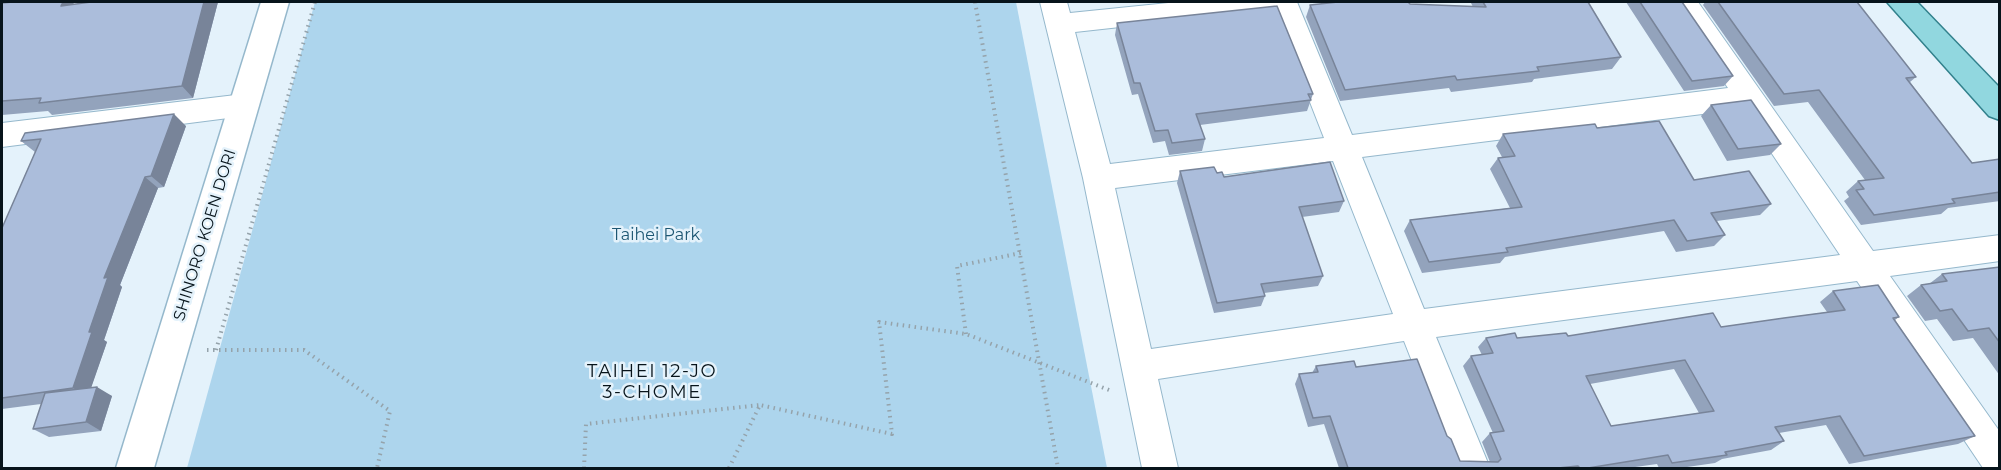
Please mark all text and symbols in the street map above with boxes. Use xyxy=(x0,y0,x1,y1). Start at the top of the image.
street label: SHINORO KOEN DORI xyxy=(170,147,240,323)
park label: Taihei Park xyxy=(612,225,700,245)
district label: TAIHEI 12-JO 3-CHOME xyxy=(587,361,717,404)

